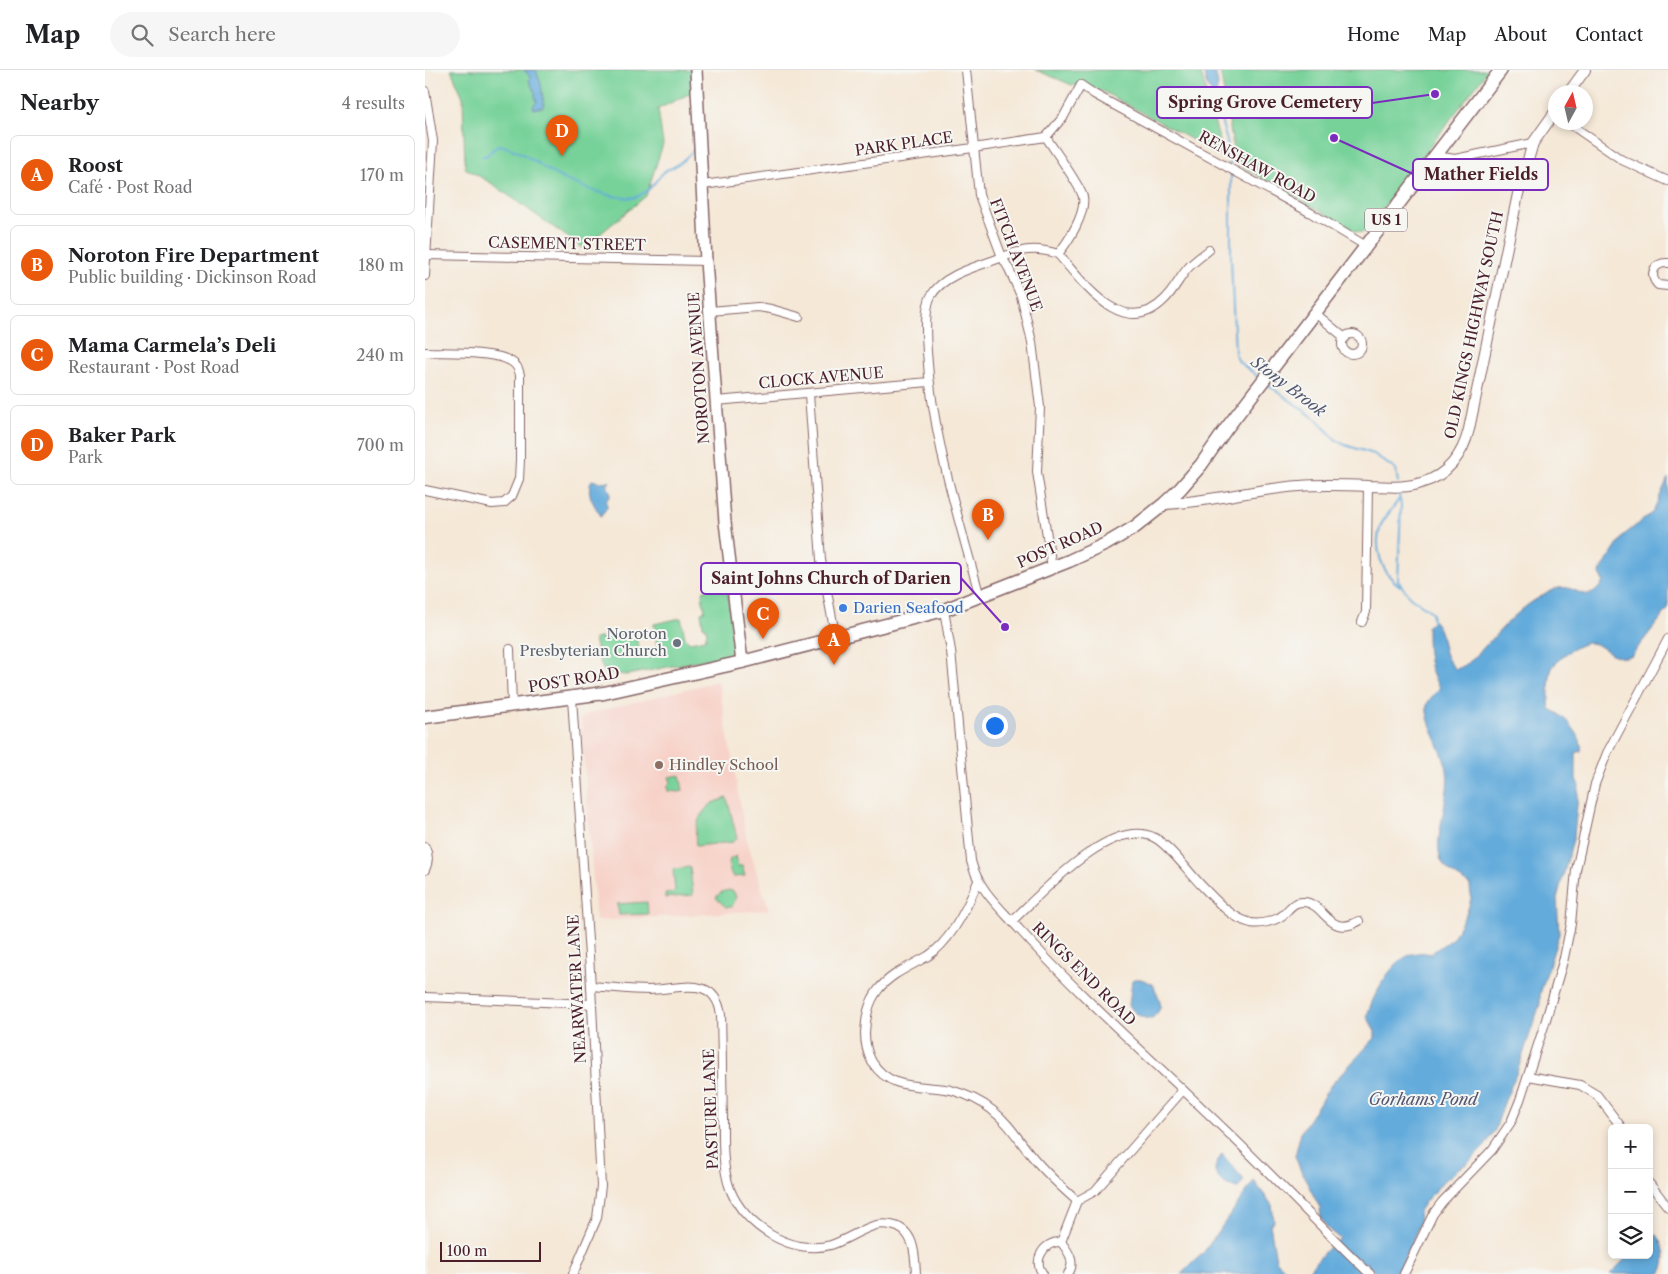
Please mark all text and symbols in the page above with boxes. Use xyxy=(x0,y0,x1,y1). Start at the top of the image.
search box xyxy=(110,12,460,57)
text: Map xyxy=(25,20,80,49)
icon: search xyxy=(128,21,156,49)
text: Search here xyxy=(168,23,276,46)
text: Home xyxy=(1347,24,1400,46)
text: Map xyxy=(1428,24,1466,46)
text: About xyxy=(1494,24,1547,46)
text: Contact xyxy=(1575,24,1643,46)
north arrow xyxy=(1548,85,1593,130)
callout: Spring Grove Cemetery xyxy=(1157,87,1372,118)
text: Nearby xyxy=(20,90,99,115)
text: Spring Grove Cemetery xyxy=(1168,92,1363,112)
text: 4 results xyxy=(342,93,405,113)
pin: D xyxy=(546,115,578,156)
street label: RENSHAW ROAD xyxy=(1195,126,1319,207)
street label: PARK PLACE xyxy=(854,127,954,160)
text: Roost xyxy=(68,154,123,177)
callout: Mather Fields xyxy=(1413,159,1548,190)
text: Mather Fields xyxy=(1424,164,1538,184)
text: A xyxy=(31,165,43,185)
text: 170 m xyxy=(360,165,404,185)
text: Café · Post Road xyxy=(68,177,193,197)
street label: FITCH AVENUE xyxy=(986,196,1047,314)
road number: US 1 xyxy=(1365,208,1407,232)
street label: OLD KINGS HIGHWAY SOUTH xyxy=(1440,209,1507,441)
street label: CASEMENT STREET xyxy=(488,233,647,254)
text: Noroton Fire Department xyxy=(68,244,319,267)
text: B xyxy=(31,255,43,275)
text: 180 m xyxy=(358,255,404,275)
text: Public building · Dickinson Road xyxy=(68,267,317,287)
street label: NOROTON AVENUE xyxy=(684,291,713,445)
text: Mama Carmela’s Deli xyxy=(68,334,276,357)
text: C xyxy=(31,345,43,365)
text: 240 m xyxy=(356,345,404,365)
water label: Stony Brook xyxy=(1247,351,1331,421)
text: Restaurant · Post Road xyxy=(68,357,240,377)
street label: CLOCK AVENUE xyxy=(758,363,884,392)
text: Baker Park xyxy=(68,424,176,447)
text: D xyxy=(30,435,44,455)
text: 700 m xyxy=(357,435,404,455)
text: Park xyxy=(68,447,103,467)
pin: B xyxy=(972,499,1004,540)
street label: POST ROAD xyxy=(1014,517,1106,572)
callout: Saint Johns Church of Darien xyxy=(701,563,961,594)
text: Saint Johns Church of Darien xyxy=(711,568,951,588)
pin: C xyxy=(747,598,779,639)
place label: Darien Seafood xyxy=(853,598,964,617)
marker: Darien Seafood xyxy=(837,602,849,614)
place label: Noroton Presbyterian Church xyxy=(520,624,668,660)
pin: A xyxy=(818,624,850,665)
marker: Noroton Presbyterian Church xyxy=(671,637,683,649)
street label: POST ROAD xyxy=(527,663,621,696)
your location xyxy=(982,713,1008,739)
place label: Hindley School xyxy=(669,755,779,774)
marker: Hindley School xyxy=(653,759,665,771)
street label: NEARWATER LANE xyxy=(563,914,590,1064)
street label: RINGS END ROAD xyxy=(1029,918,1140,1029)
street label: PASTURE LANE xyxy=(699,1048,722,1170)
water label: Gorhams Pond xyxy=(1368,1089,1479,1109)
map controls xyxy=(1608,1124,1653,1259)
button: + xyxy=(1608,1124,1653,1169)
button: − xyxy=(1608,1169,1653,1214)
button: layers xyxy=(1608,1214,1653,1259)
scale bar xyxy=(440,1239,541,1262)
text: 100 m xyxy=(447,1242,487,1260)

